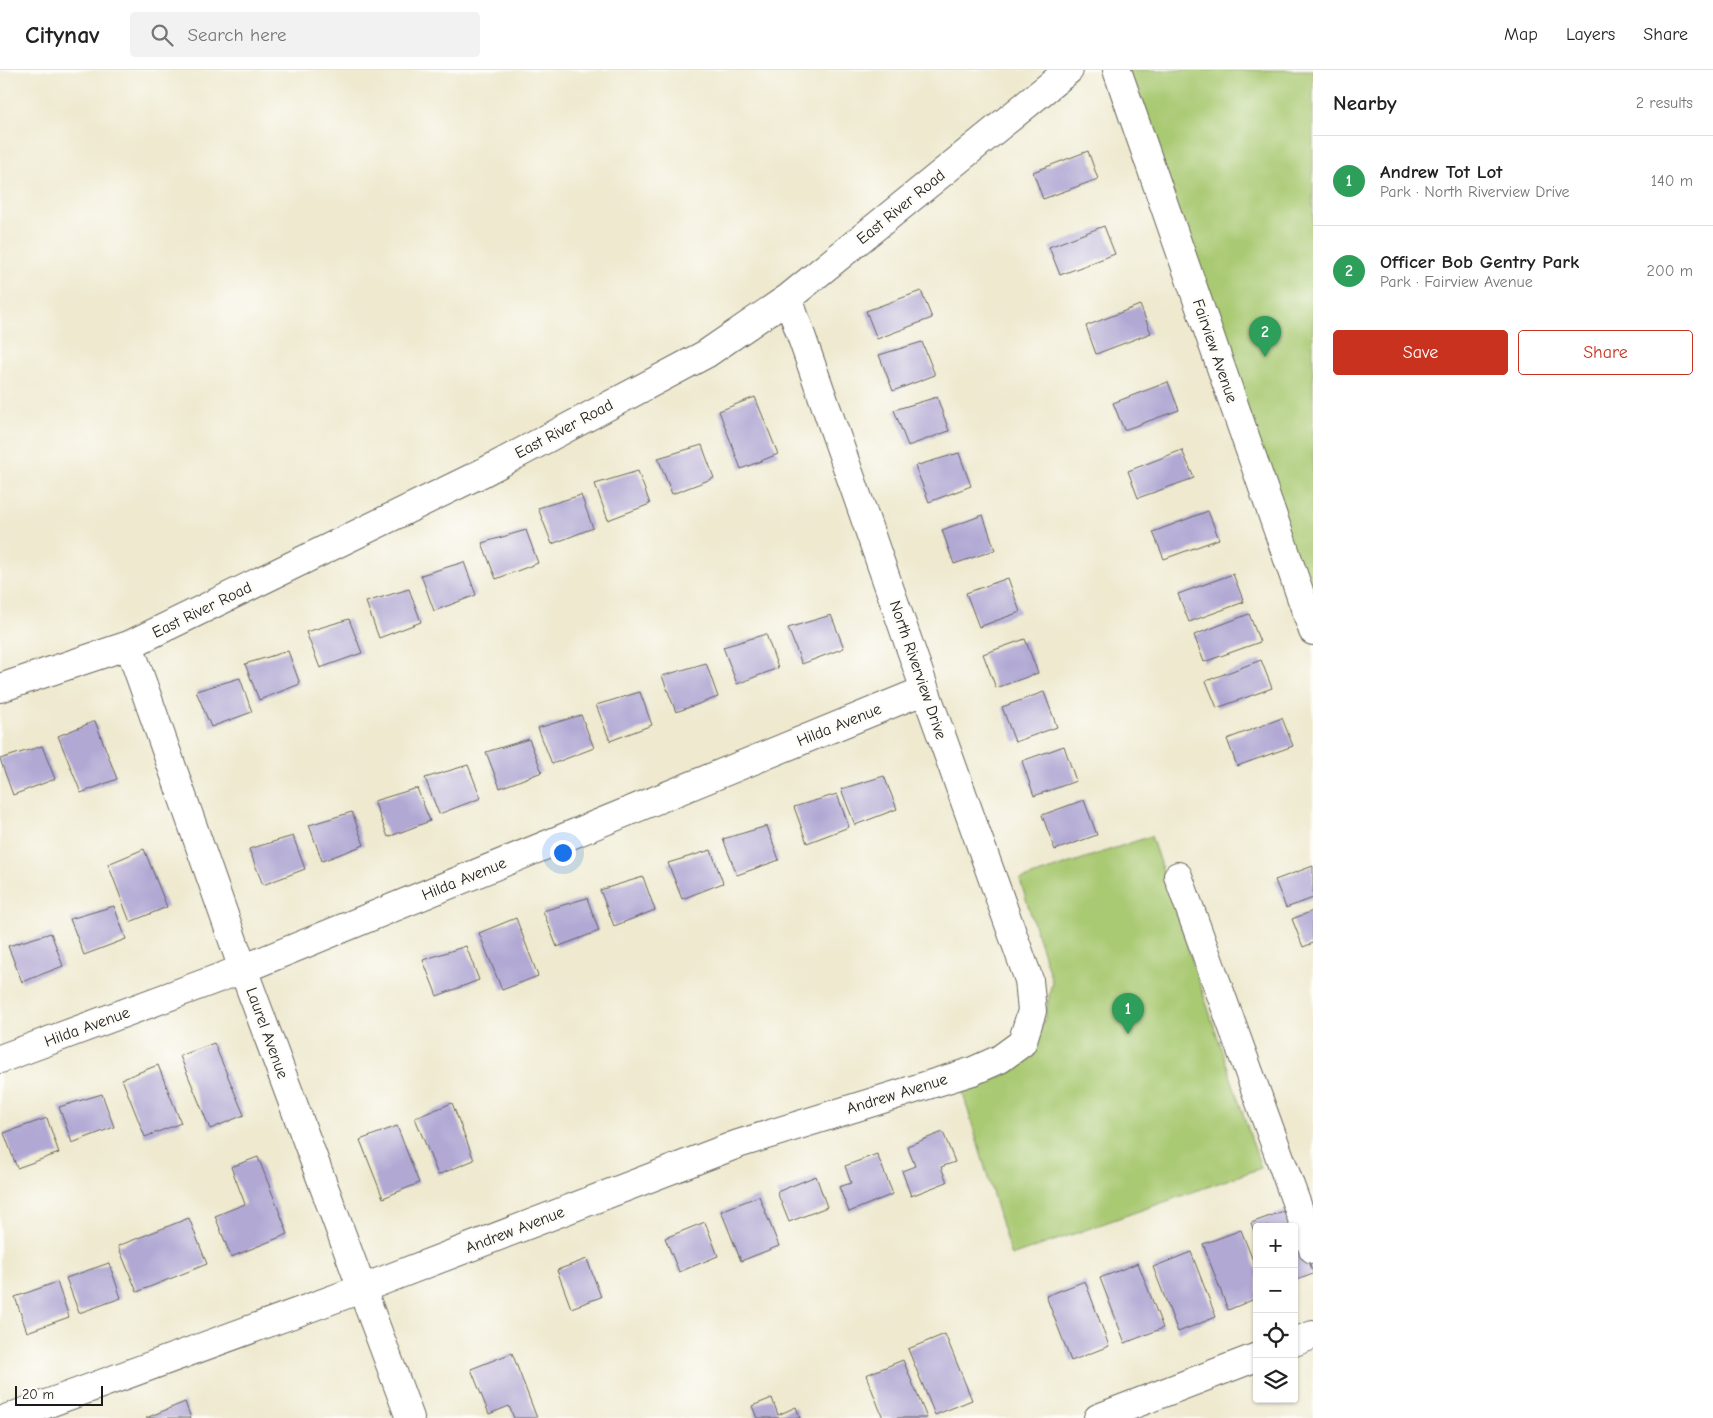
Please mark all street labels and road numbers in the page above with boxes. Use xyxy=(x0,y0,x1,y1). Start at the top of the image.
street label: East River Road xyxy=(853,166,949,248)
street label: Fairview Avenue xyxy=(1189,297,1241,405)
street label: East River Road xyxy=(512,396,616,462)
street label: East River Road xyxy=(149,578,255,642)
street label: North Riverview Drive xyxy=(886,598,950,742)
street label: Hilda Avenue xyxy=(794,700,884,750)
street label: Hilda Avenue xyxy=(419,854,509,904)
street label: Laurel Avenue xyxy=(242,985,292,1081)
street label: Hilda Avenue xyxy=(42,1003,132,1051)
street label: Andrew Avenue xyxy=(844,1070,950,1118)
street label: Andrew Avenue xyxy=(463,1203,567,1257)

